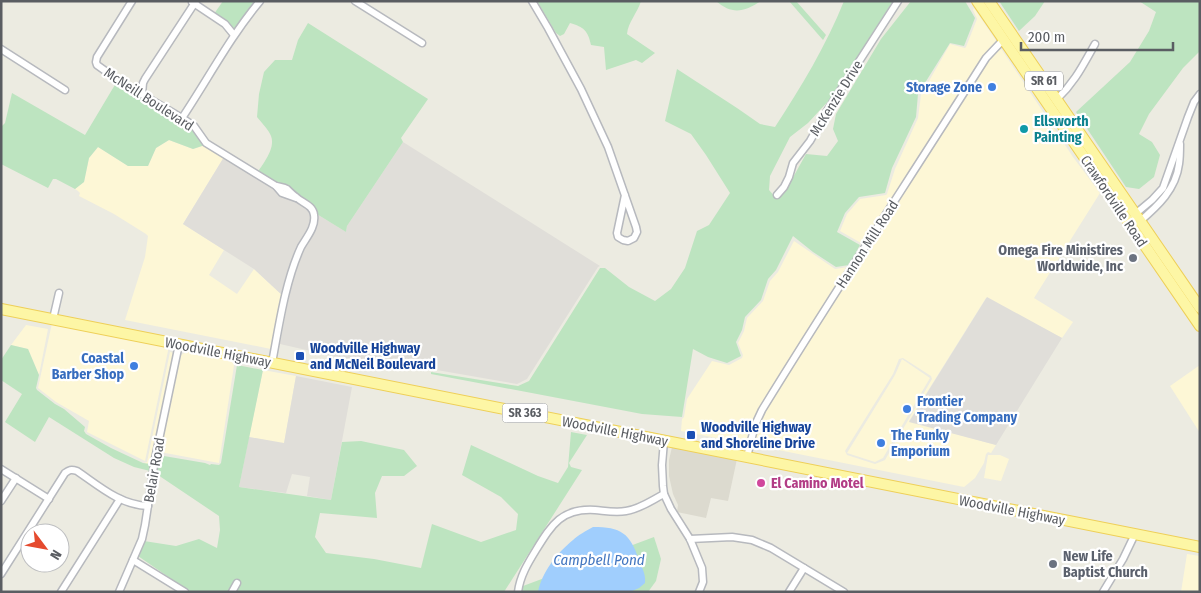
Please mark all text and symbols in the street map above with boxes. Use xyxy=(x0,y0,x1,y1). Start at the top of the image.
scale bar xyxy=(1021,20,1174,52)
text: 200 m xyxy=(1028,28,1065,46)
street label: McKenzie Drive xyxy=(806,57,867,139)
street label: McNeill Boulevard xyxy=(101,64,197,135)
road number: SR 61 xyxy=(1025,72,1063,90)
place label: Storage Zone xyxy=(906,79,982,96)
marker: Storage Zone xyxy=(986,81,998,93)
place label: Ellsworth Painting xyxy=(1034,113,1089,146)
marker: Ellsworth Painting xyxy=(1018,123,1030,135)
street label: Crawfordville Road xyxy=(1077,152,1151,250)
street label: Hannon Mill Road xyxy=(833,197,902,291)
place label: Omega Fire Ministires Worldwide, Inc xyxy=(998,242,1124,275)
marker: Omega Fire Ministires Worldwide, Inc xyxy=(1127,252,1139,264)
street label: Woodville Highway xyxy=(163,334,273,371)
place label: Woodville Highway and McNeil Boulevard xyxy=(310,340,436,373)
place label: Coastal Barber Shop xyxy=(52,350,124,383)
marker: Woodville Highway and McNeil Boulevard xyxy=(294,350,306,362)
marker: Coastal Barber Shop xyxy=(128,360,140,372)
place label: Frontier Trading Company xyxy=(917,393,1017,426)
road number: SR 363 xyxy=(502,403,548,422)
marker: Frontier Trading Company xyxy=(901,403,913,415)
street label: Woodville Highway xyxy=(560,413,670,450)
place label: Woodville Highway and Shoreline Drive xyxy=(701,419,815,452)
place label: The Funky Emporium xyxy=(891,427,950,460)
marker: Woodville Highway and Shoreline Drive xyxy=(685,429,697,441)
street label: Belair Road xyxy=(140,436,169,504)
marker: The Funky Emporium xyxy=(875,437,887,449)
place label: El Camino Motel xyxy=(771,475,864,492)
marker: El Camino Motel xyxy=(755,477,767,489)
street label: Woodville Highway xyxy=(957,492,1067,529)
north arrow xyxy=(20,523,70,573)
text: N xyxy=(46,547,65,563)
place label: New Life Baptist Church xyxy=(1063,548,1148,581)
water label: Campbell Pond xyxy=(553,551,645,569)
marker: New Life Baptist Church xyxy=(1047,558,1059,570)

